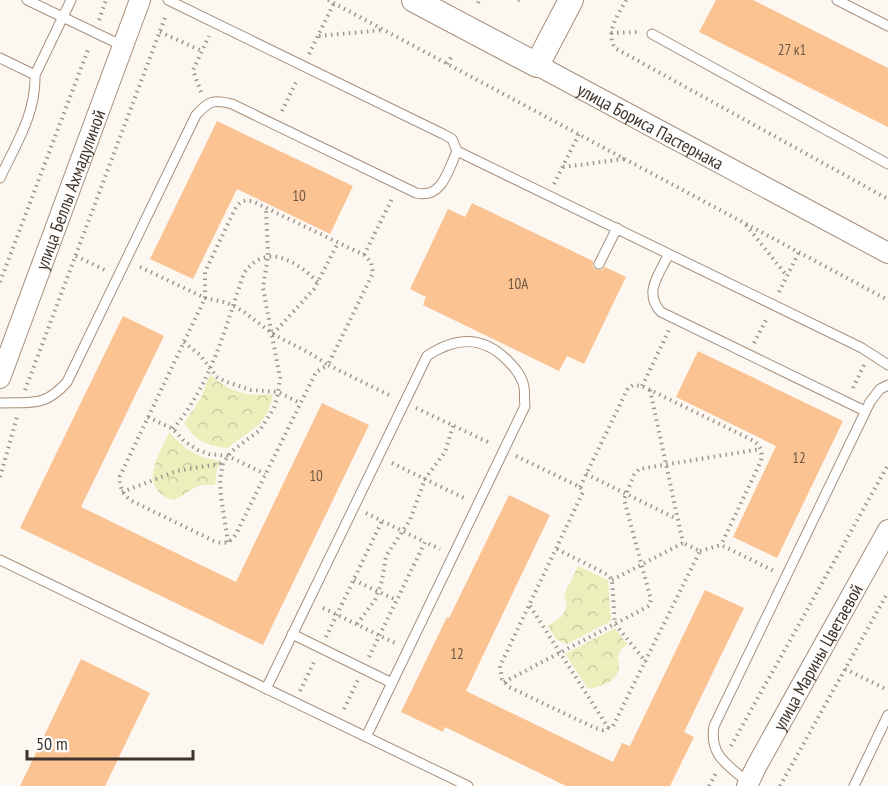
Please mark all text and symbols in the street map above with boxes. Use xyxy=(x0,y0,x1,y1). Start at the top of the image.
house number: 27 к1 xyxy=(778,40,806,59)
street label: улица Бориса Пастернака xyxy=(574,77,728,174)
street label: улица Беллы Ахмадулиной xyxy=(30,106,110,273)
house number: 10 xyxy=(292,186,306,205)
house number: 10А xyxy=(508,274,529,293)
house number: 12 xyxy=(792,448,806,467)
house number: 10 xyxy=(309,466,323,485)
street label: улица Марины Цветаевой xyxy=(767,579,867,734)
house number: 12 xyxy=(450,644,464,663)
scale bar xyxy=(27,723,194,761)
text: 50 m xyxy=(36,732,68,755)

